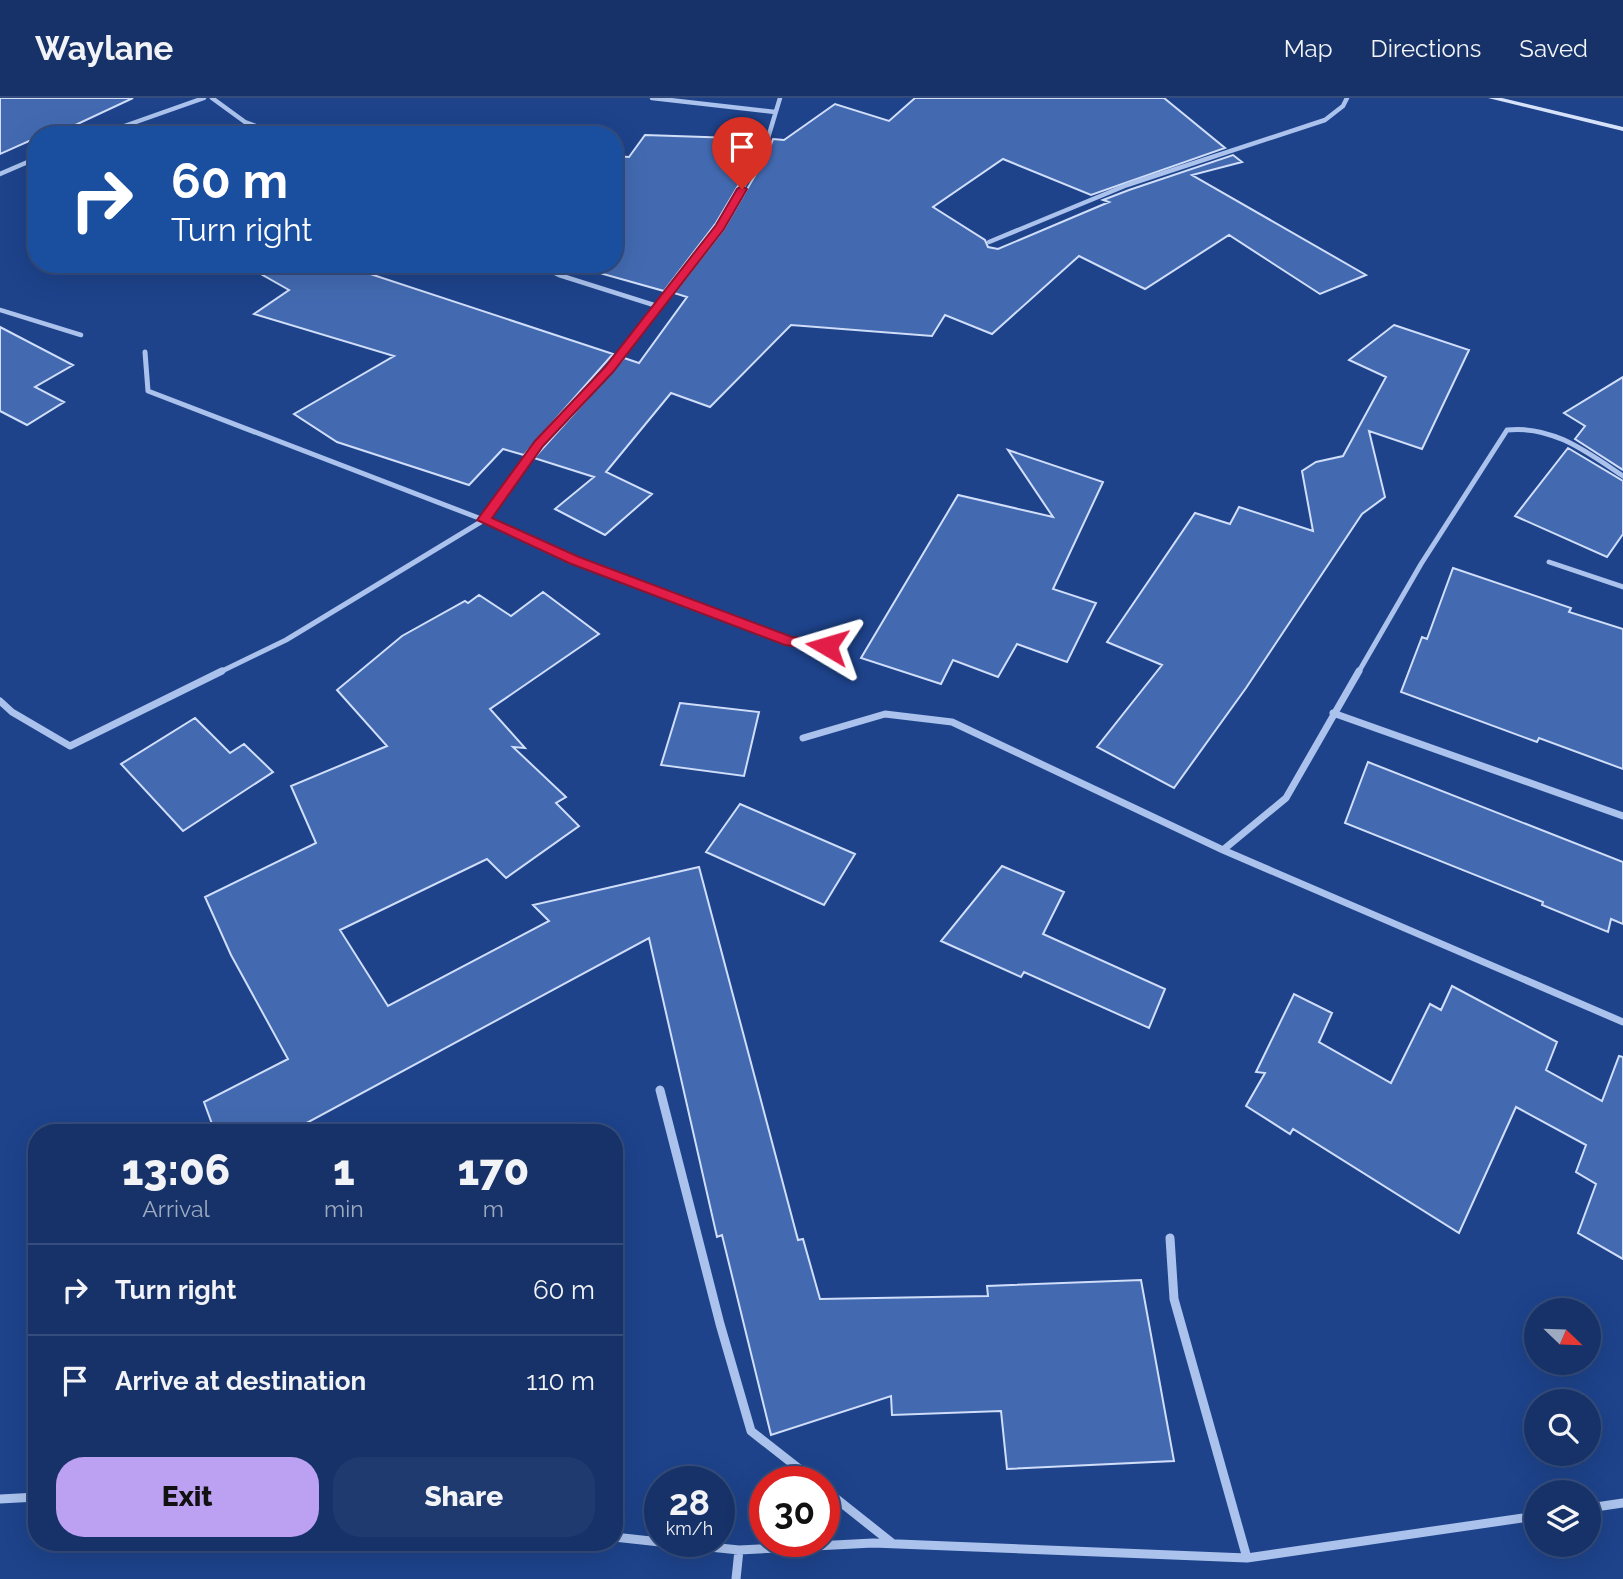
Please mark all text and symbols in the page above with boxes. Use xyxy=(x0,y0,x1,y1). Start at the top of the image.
text: Waylane xyxy=(35,29,173,68)
text: Map xyxy=(1284,34,1333,63)
text: Directions xyxy=(1371,34,1481,63)
text: Saved xyxy=(1519,34,1588,63)
pin xyxy=(712,117,772,189)
icon: arrive xyxy=(723,128,761,166)
text: 60 m xyxy=(171,152,288,209)
icon: right xyxy=(56,154,147,245)
text: Turn right xyxy=(171,211,312,248)
position arrow xyxy=(790,609,864,683)
text: 13:06 xyxy=(122,1146,230,1195)
text: 1 xyxy=(333,1146,355,1195)
text: 170 xyxy=(457,1146,529,1195)
text: Arrival xyxy=(142,1195,210,1222)
text: min xyxy=(324,1195,364,1222)
text: m xyxy=(483,1195,504,1222)
icon: right xyxy=(56,1271,94,1309)
text: Turn right xyxy=(115,1275,236,1305)
text: 60 m xyxy=(533,1275,595,1305)
north arrow xyxy=(1524,1298,1601,1376)
map controls xyxy=(1524,1298,1601,1557)
icon: arrive xyxy=(56,1362,94,1400)
text: Arrive at destination xyxy=(115,1366,366,1396)
text: 110 m xyxy=(526,1366,595,1396)
button: search xyxy=(1524,1389,1601,1466)
button: Exit xyxy=(56,1457,319,1537)
button: Share xyxy=(333,1457,595,1537)
speed limit sign: 30 xyxy=(749,1466,840,1557)
button: layers xyxy=(1524,1480,1601,1557)
text: 28 xyxy=(669,1482,710,1523)
text: km/h xyxy=(666,1518,713,1539)

